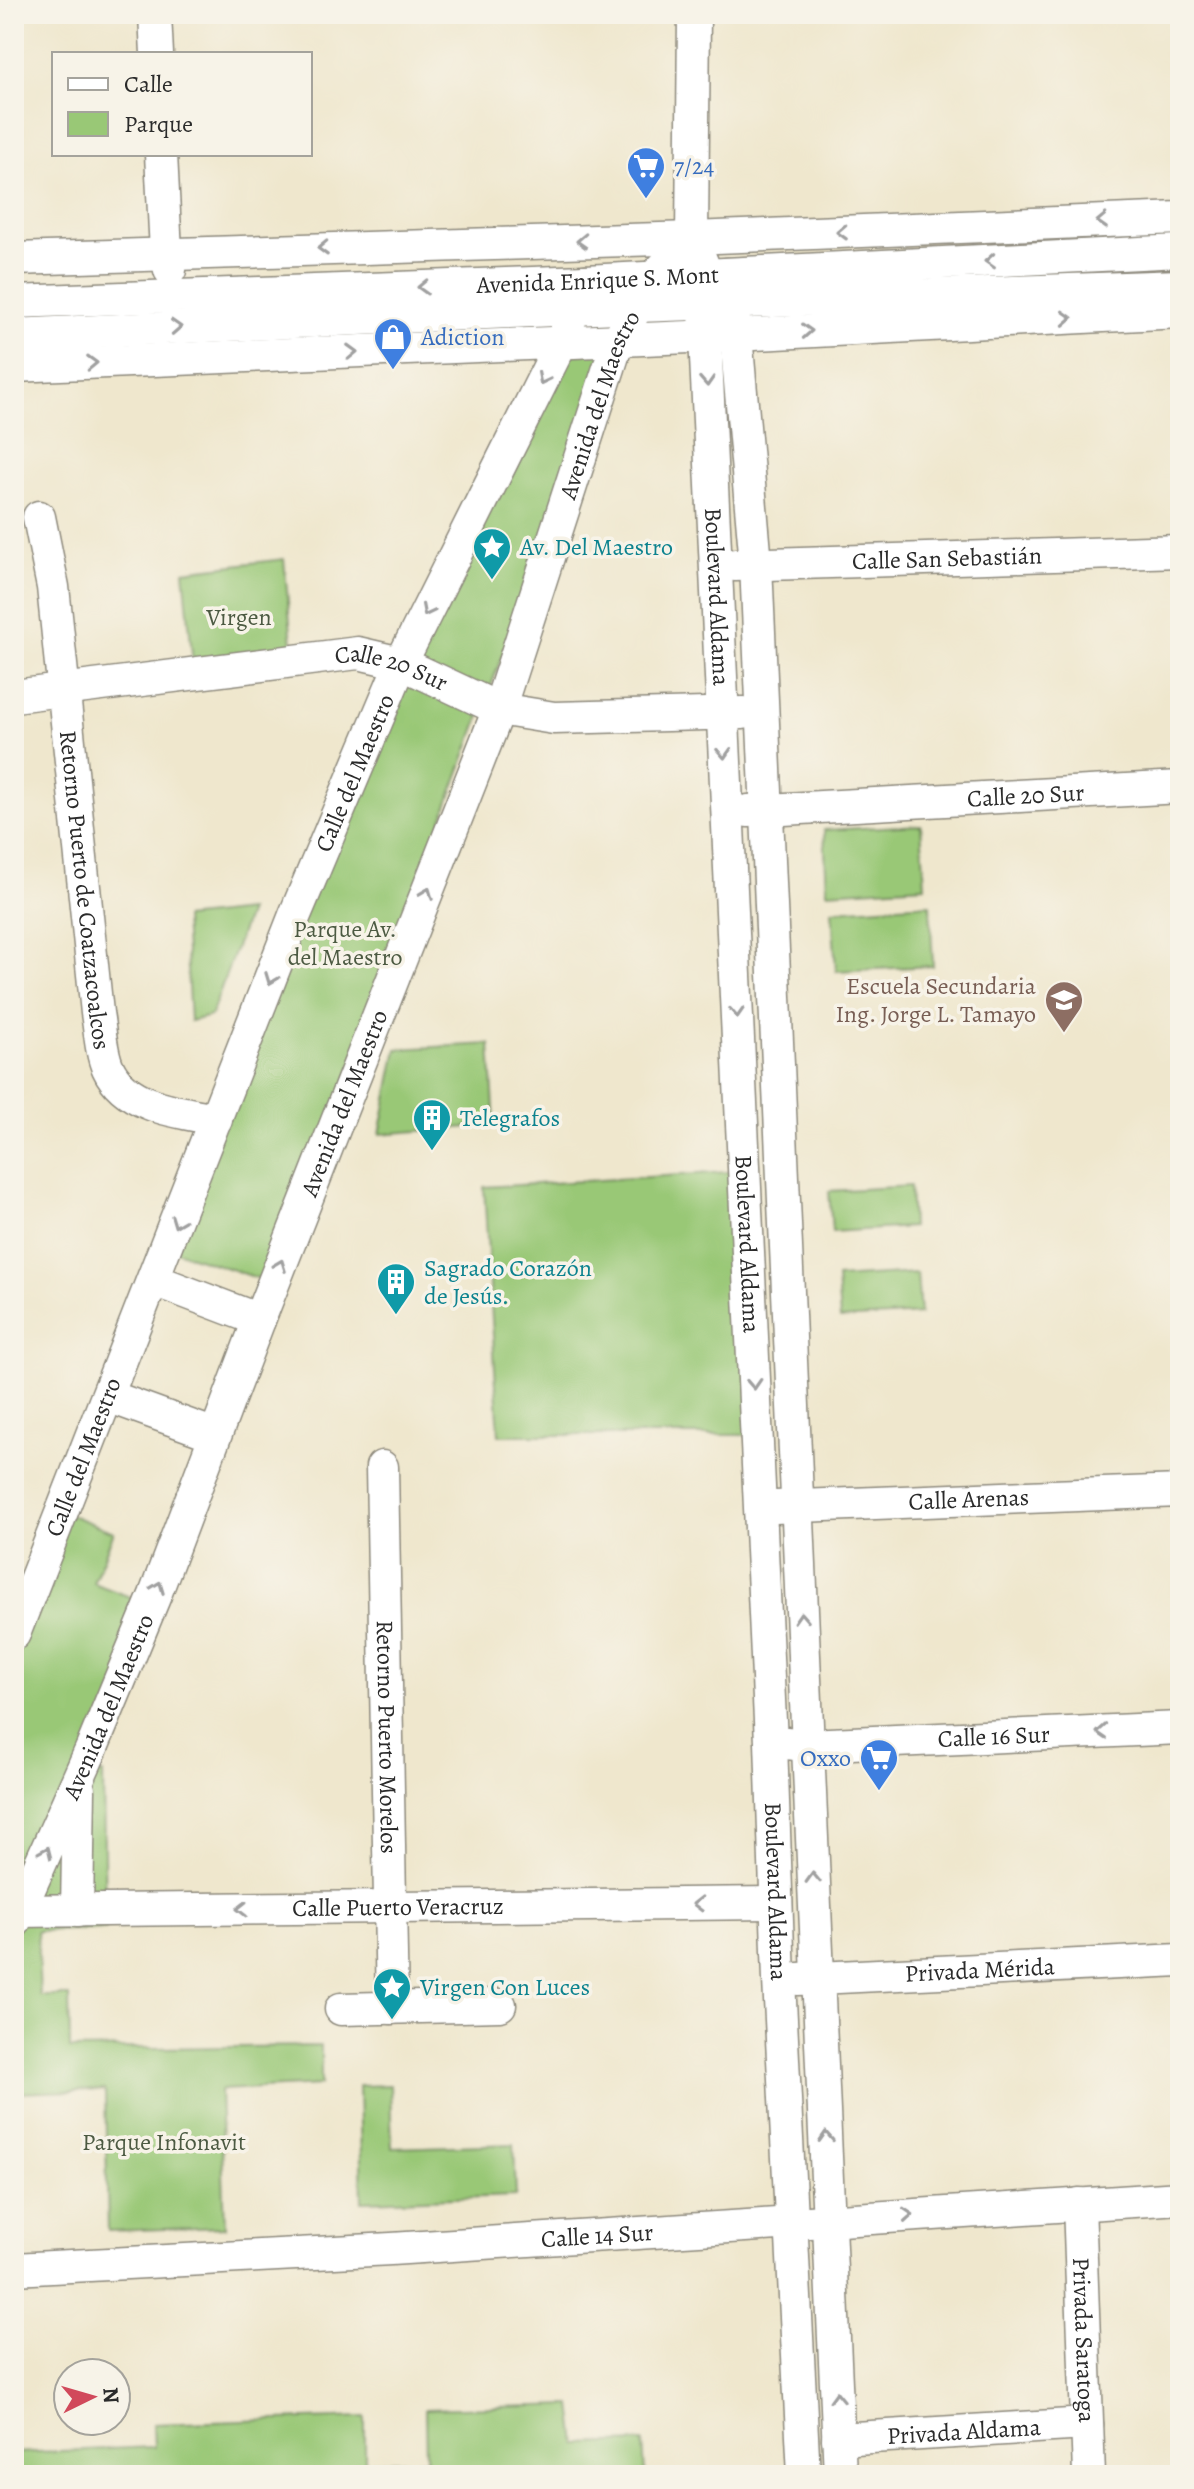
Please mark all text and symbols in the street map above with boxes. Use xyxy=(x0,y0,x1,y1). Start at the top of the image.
legend xyxy=(52,52,312,156)
text: Calle xyxy=(124,68,173,100)
text: Parque xyxy=(124,108,193,140)
supermarket icon: 7/24 xyxy=(625,145,667,200)
place label: 7/24 xyxy=(674,150,714,182)
one-way arrow xyxy=(1095,212,1108,229)
one-way arrow xyxy=(835,223,848,240)
one-way arrow xyxy=(575,233,588,250)
one-way arrow xyxy=(316,239,329,257)
one-way arrow xyxy=(983,252,996,269)
street label: Avenida Enrique S. Mont xyxy=(475,258,720,301)
one-way arrow xyxy=(416,278,429,295)
street label: Avenida del Maestro xyxy=(551,304,648,504)
one-way arrow xyxy=(1061,309,1074,326)
shop icon: Adiction xyxy=(372,316,414,371)
one-way arrow xyxy=(170,319,183,336)
place label: Adiction xyxy=(420,321,504,353)
one-way arrow xyxy=(801,323,814,340)
one-way arrow xyxy=(346,343,359,360)
one-way arrow xyxy=(86,354,99,371)
one-way arrow xyxy=(538,370,553,385)
one-way arrow xyxy=(699,375,716,388)
street label: Boulevard Aldama xyxy=(697,507,737,687)
place icon: Av. Del Maestro xyxy=(471,526,513,581)
place label: Av. Del Maestro xyxy=(519,531,673,563)
street label: Calle San Sebastián xyxy=(851,539,1042,577)
park label: Virgen xyxy=(205,601,272,633)
one-way arrow xyxy=(421,602,436,617)
street label: Calle 20 Sur xyxy=(333,637,453,699)
street label: Calle del Maestro xyxy=(307,689,402,857)
street label: Retorno Puerto de Coatzacoalcos xyxy=(52,729,118,1052)
one-way arrow xyxy=(716,747,733,760)
street label: Calle 20 Sur xyxy=(966,776,1085,815)
one-way arrow xyxy=(417,887,434,901)
park label: Parque Av. del Maestro xyxy=(288,913,402,973)
place label: Escuela Secundaria Ing. Jorge L. Tamayo xyxy=(835,970,1037,1030)
one-way arrow xyxy=(264,971,281,985)
school or university icon: Escuela Secundaria Ing. Jorge L. Tamayo xyxy=(1043,979,1085,1034)
street label: Avenida del Maestro xyxy=(293,1005,395,1202)
one-way arrow xyxy=(728,1006,745,1019)
building icon: Telegrafos xyxy=(411,1097,453,1152)
place label: Telegrafos xyxy=(460,1102,560,1134)
street label: Boulevard Aldama xyxy=(727,1154,768,1335)
one-way arrow xyxy=(170,1214,187,1228)
place label: Sagrado Corazón de Jesús. xyxy=(424,1252,592,1312)
one-way arrow xyxy=(271,1259,287,1273)
building icon: Sagrado Corazón de Jesús. xyxy=(375,1261,417,1316)
street label: Calle del Maestro xyxy=(38,1373,129,1541)
one-way arrow xyxy=(745,1378,762,1391)
street label: Calle Arenas xyxy=(908,1481,1030,1518)
one-way arrow xyxy=(148,1581,165,1595)
street label: Avenida del Maestro xyxy=(55,1609,161,1805)
one-way arrow xyxy=(793,1611,810,1624)
street label: Retorno Puerto Morelos xyxy=(369,1620,405,1854)
street label: Calle 16 Sur xyxy=(937,1718,1051,1755)
one-way arrow xyxy=(1095,1723,1108,1740)
supermarket icon: Oxxo xyxy=(858,1737,900,1792)
place label: Oxxo xyxy=(800,1742,851,1774)
street label: Boulevard Aldama xyxy=(757,1802,795,1982)
one-way arrow xyxy=(36,1845,52,1860)
one-way arrow xyxy=(804,1871,821,1884)
street label: Calle Puerto Veracruz xyxy=(292,1890,504,1924)
one-way arrow xyxy=(691,1895,704,1912)
one-way arrow xyxy=(235,1900,248,1918)
street label: Privada Mérida xyxy=(904,1950,1056,1990)
place icon: Virgen Con Luces xyxy=(371,1966,413,2021)
place label: Virgen Con Luces xyxy=(419,1971,590,2003)
park label: Parque Infonavit xyxy=(82,2126,246,2158)
one-way arrow xyxy=(818,2130,835,2143)
one-way arrow xyxy=(902,2207,915,2224)
street label: Calle 14 Sur xyxy=(540,2216,654,2255)
street label: Privada Saratoga xyxy=(1065,2257,1103,2424)
north arrow xyxy=(52,2357,132,2437)
text: N xyxy=(95,2386,127,2405)
one-way arrow xyxy=(828,2390,845,2403)
street label: Privada Aldama xyxy=(886,2411,1042,2452)

